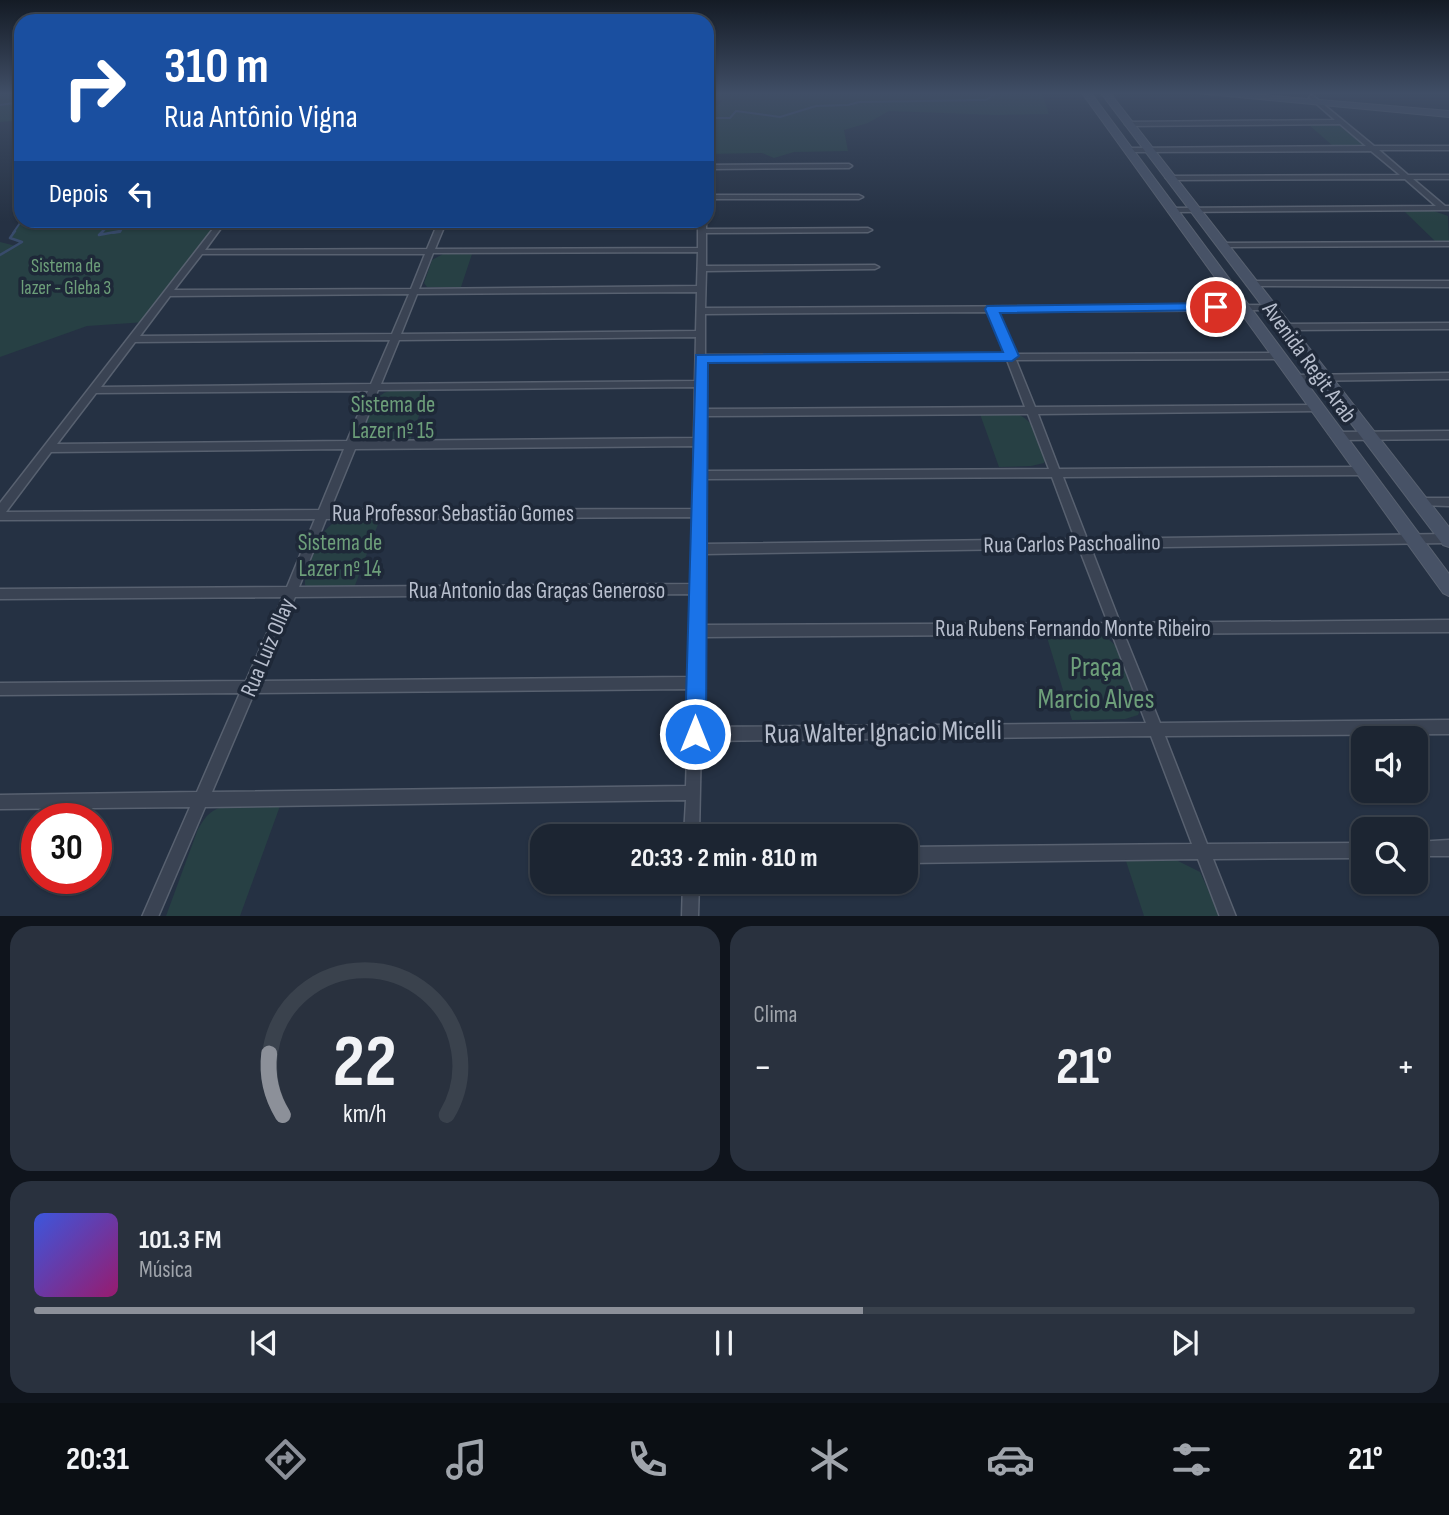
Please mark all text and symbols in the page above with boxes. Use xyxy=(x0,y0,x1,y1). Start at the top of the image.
text: 310 m xyxy=(164,38,269,97)
icon: right xyxy=(49,42,140,133)
text: Rua Antônio Vigna xyxy=(164,98,358,137)
icon: left xyxy=(122,175,160,213)
text: Depois xyxy=(49,179,108,210)
park label: Sistema de lazer - Gleba 3 xyxy=(21,255,111,300)
pin xyxy=(1186,277,1246,337)
icon: arrive xyxy=(1197,288,1235,326)
street label: Avenida Regit Arab xyxy=(1255,296,1362,428)
park label: Sistema de Lazer nº 15 xyxy=(351,391,435,445)
street label: Rua Professor Sebastião Gomes xyxy=(332,500,574,528)
street label: Rua Carlos Paschoalino xyxy=(983,528,1161,560)
park label: Sistema de Lazer nº 14 xyxy=(298,529,382,583)
street label: Rua Antonio das Graças Generoso xyxy=(409,577,665,605)
street label: Rua Luiz Ollay xyxy=(235,594,301,701)
street label: Rua Rubens Fernando Monte Ribeiro xyxy=(935,615,1211,643)
park label: Praça Marcio Alves xyxy=(1038,651,1154,716)
position arrow xyxy=(658,697,732,771)
street label: Rua Walter Ignacio Micelli xyxy=(764,714,1002,751)
map controls xyxy=(1351,726,1428,894)
button: sound xyxy=(1351,726,1428,803)
speed limit sign: 30 xyxy=(21,803,112,894)
button: search xyxy=(1351,817,1428,894)
text: 20:33 · 2 min · 810 m xyxy=(631,843,817,874)
text: Clima xyxy=(754,1001,797,1029)
text: 22 xyxy=(333,1019,397,1107)
text: 21° xyxy=(1056,1036,1112,1099)
text: − xyxy=(754,1045,772,1090)
text: + xyxy=(1396,1045,1415,1090)
text: km/h xyxy=(343,1098,386,1129)
text: 101.3 FM xyxy=(139,1225,221,1256)
text: Música xyxy=(139,1256,193,1284)
icon: previous xyxy=(245,1324,283,1362)
icon: pause xyxy=(705,1324,743,1362)
icon: next xyxy=(1166,1324,1204,1362)
icon: directions xyxy=(261,1435,310,1484)
icon: music xyxy=(442,1435,491,1484)
icon: phone xyxy=(623,1435,672,1484)
icon: climate xyxy=(805,1435,854,1484)
icon: car xyxy=(986,1435,1035,1484)
icon: filters xyxy=(1167,1435,1216,1484)
text: 20:31 xyxy=(66,1440,129,1479)
text: 21° xyxy=(1348,1440,1383,1479)

